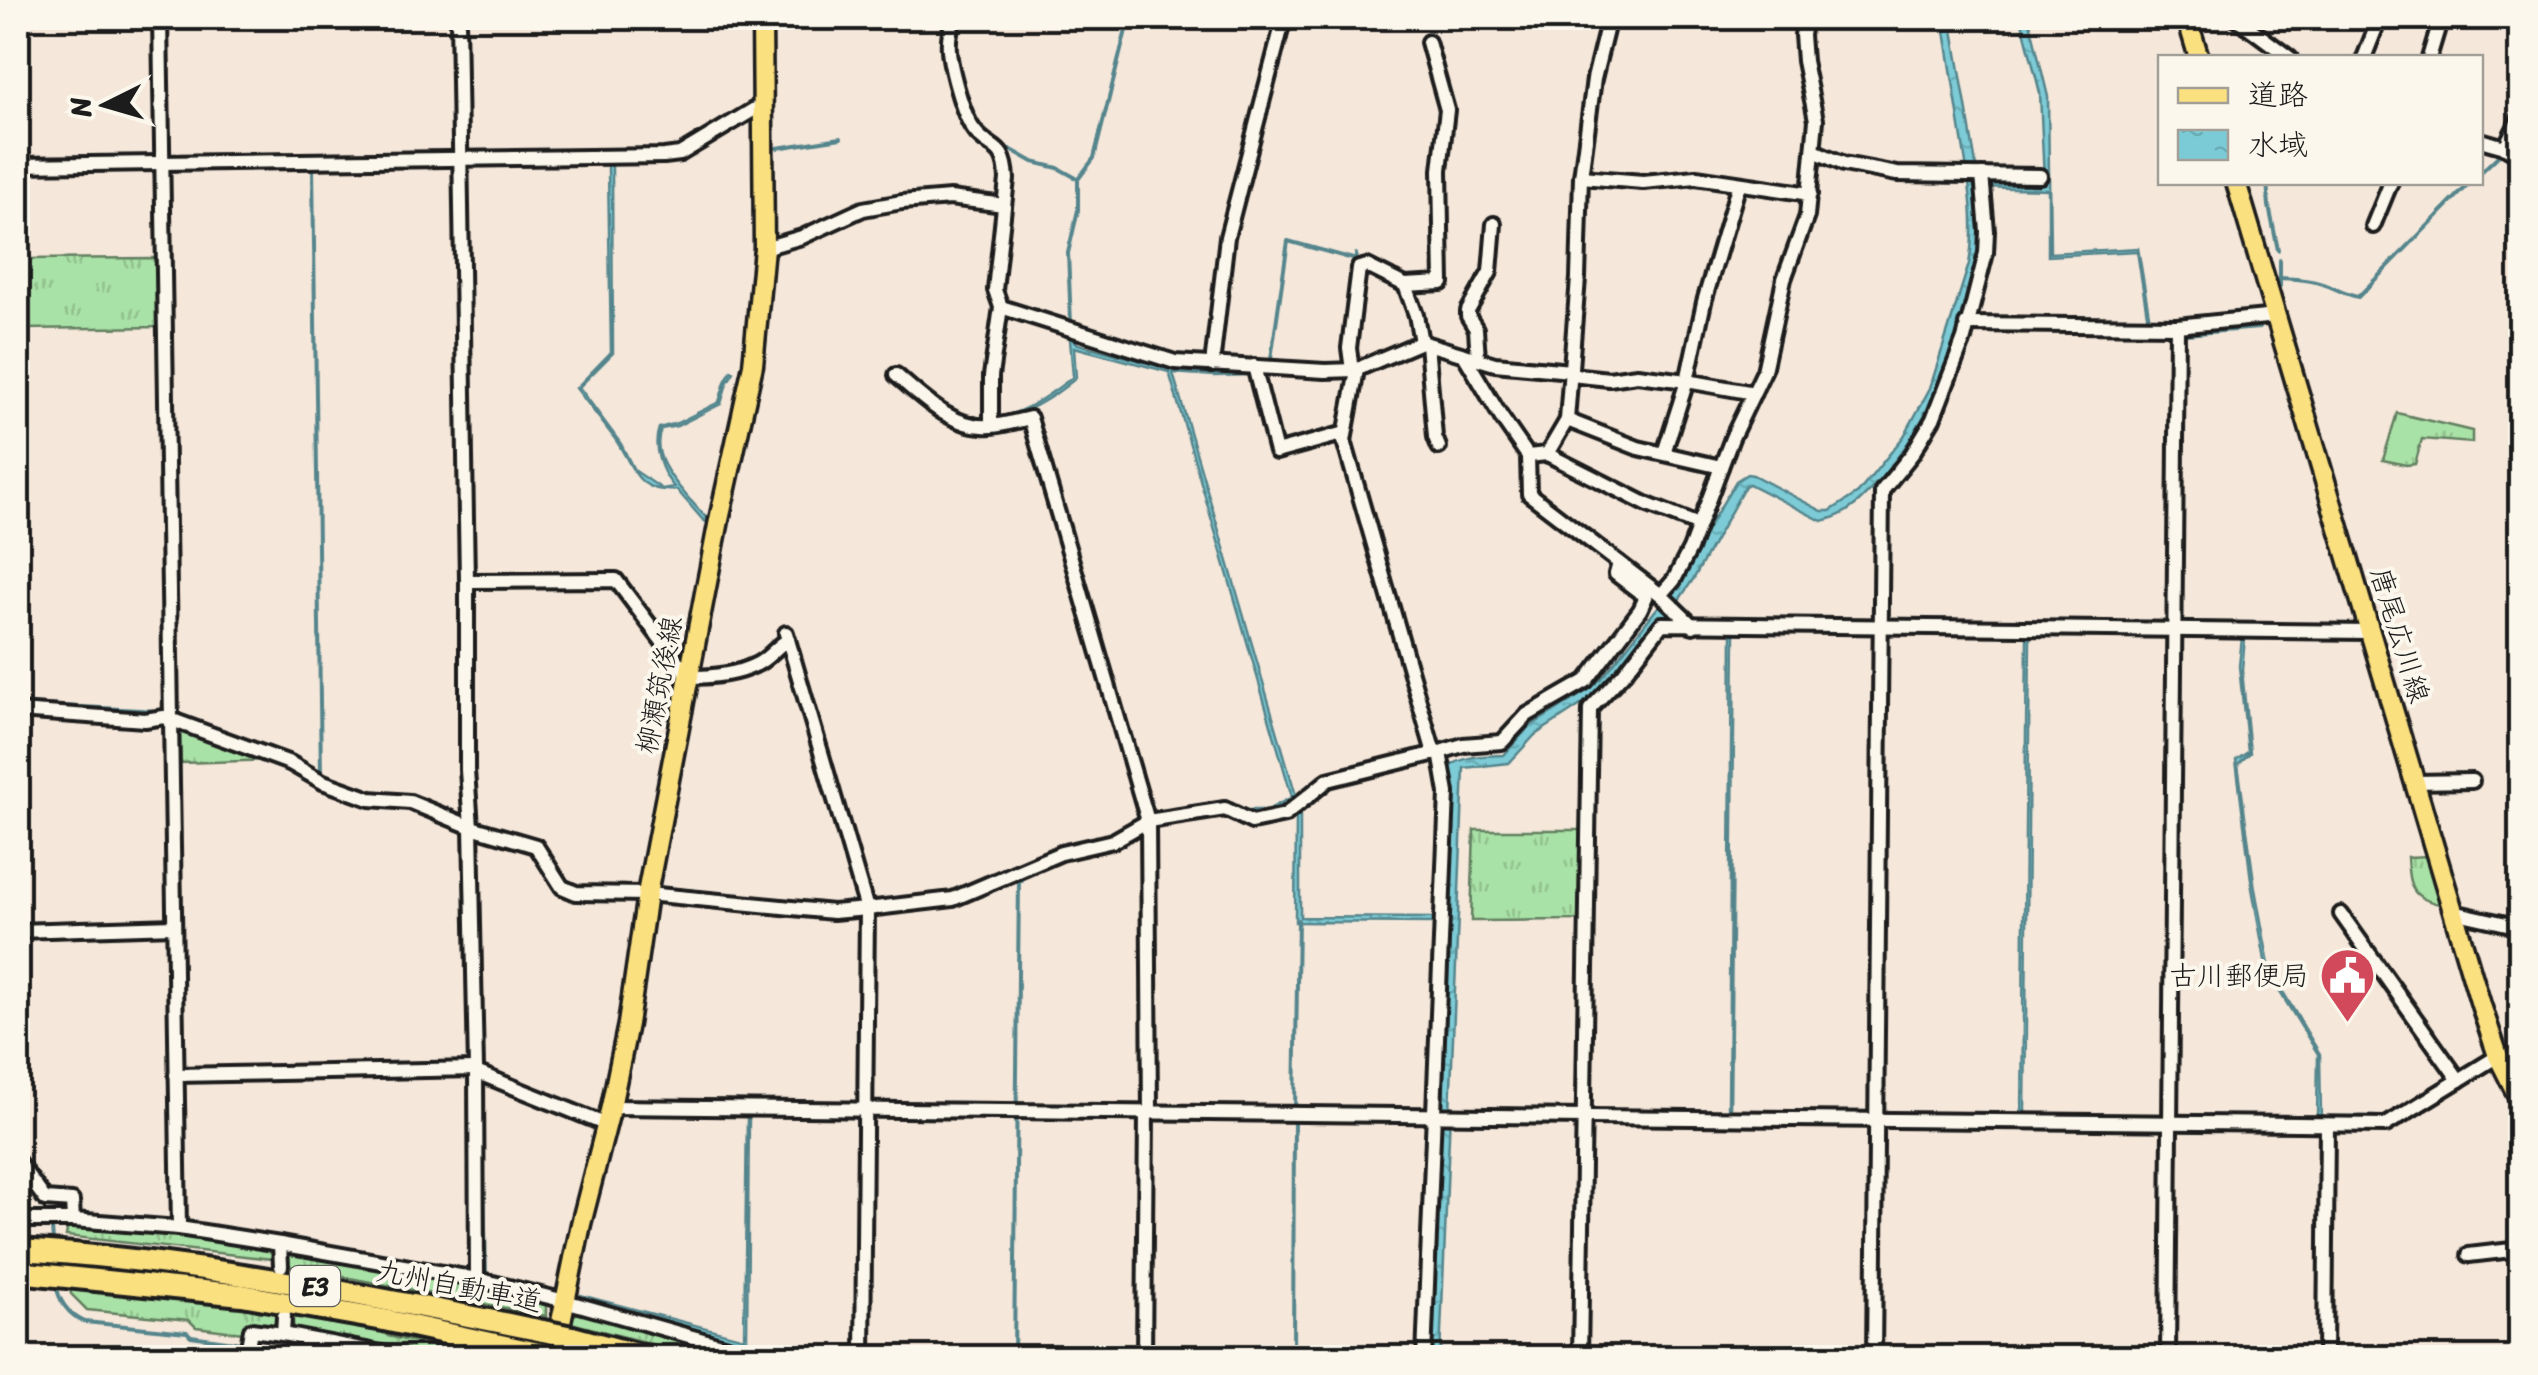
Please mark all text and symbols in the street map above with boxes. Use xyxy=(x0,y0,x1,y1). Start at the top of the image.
north arrow xyxy=(55,55,155,155)
legend xyxy=(2158,55,2483,185)
text: 道路 xyxy=(2248,68,2308,122)
text: N xyxy=(55,95,106,120)
text: 水域 xyxy=(2248,118,2308,172)
street label: 唐尾広川線 xyxy=(2356,561,2444,709)
street label: 柳瀬筑後線 xyxy=(622,612,696,758)
public building icon: 古川郵便局 xyxy=(2318,945,2378,1024)
place label: 古川郵便局 xyxy=(2169,951,2309,1000)
street label: 九州自動車道 xyxy=(372,1246,546,1326)
road number: E3 xyxy=(290,1266,340,1306)

